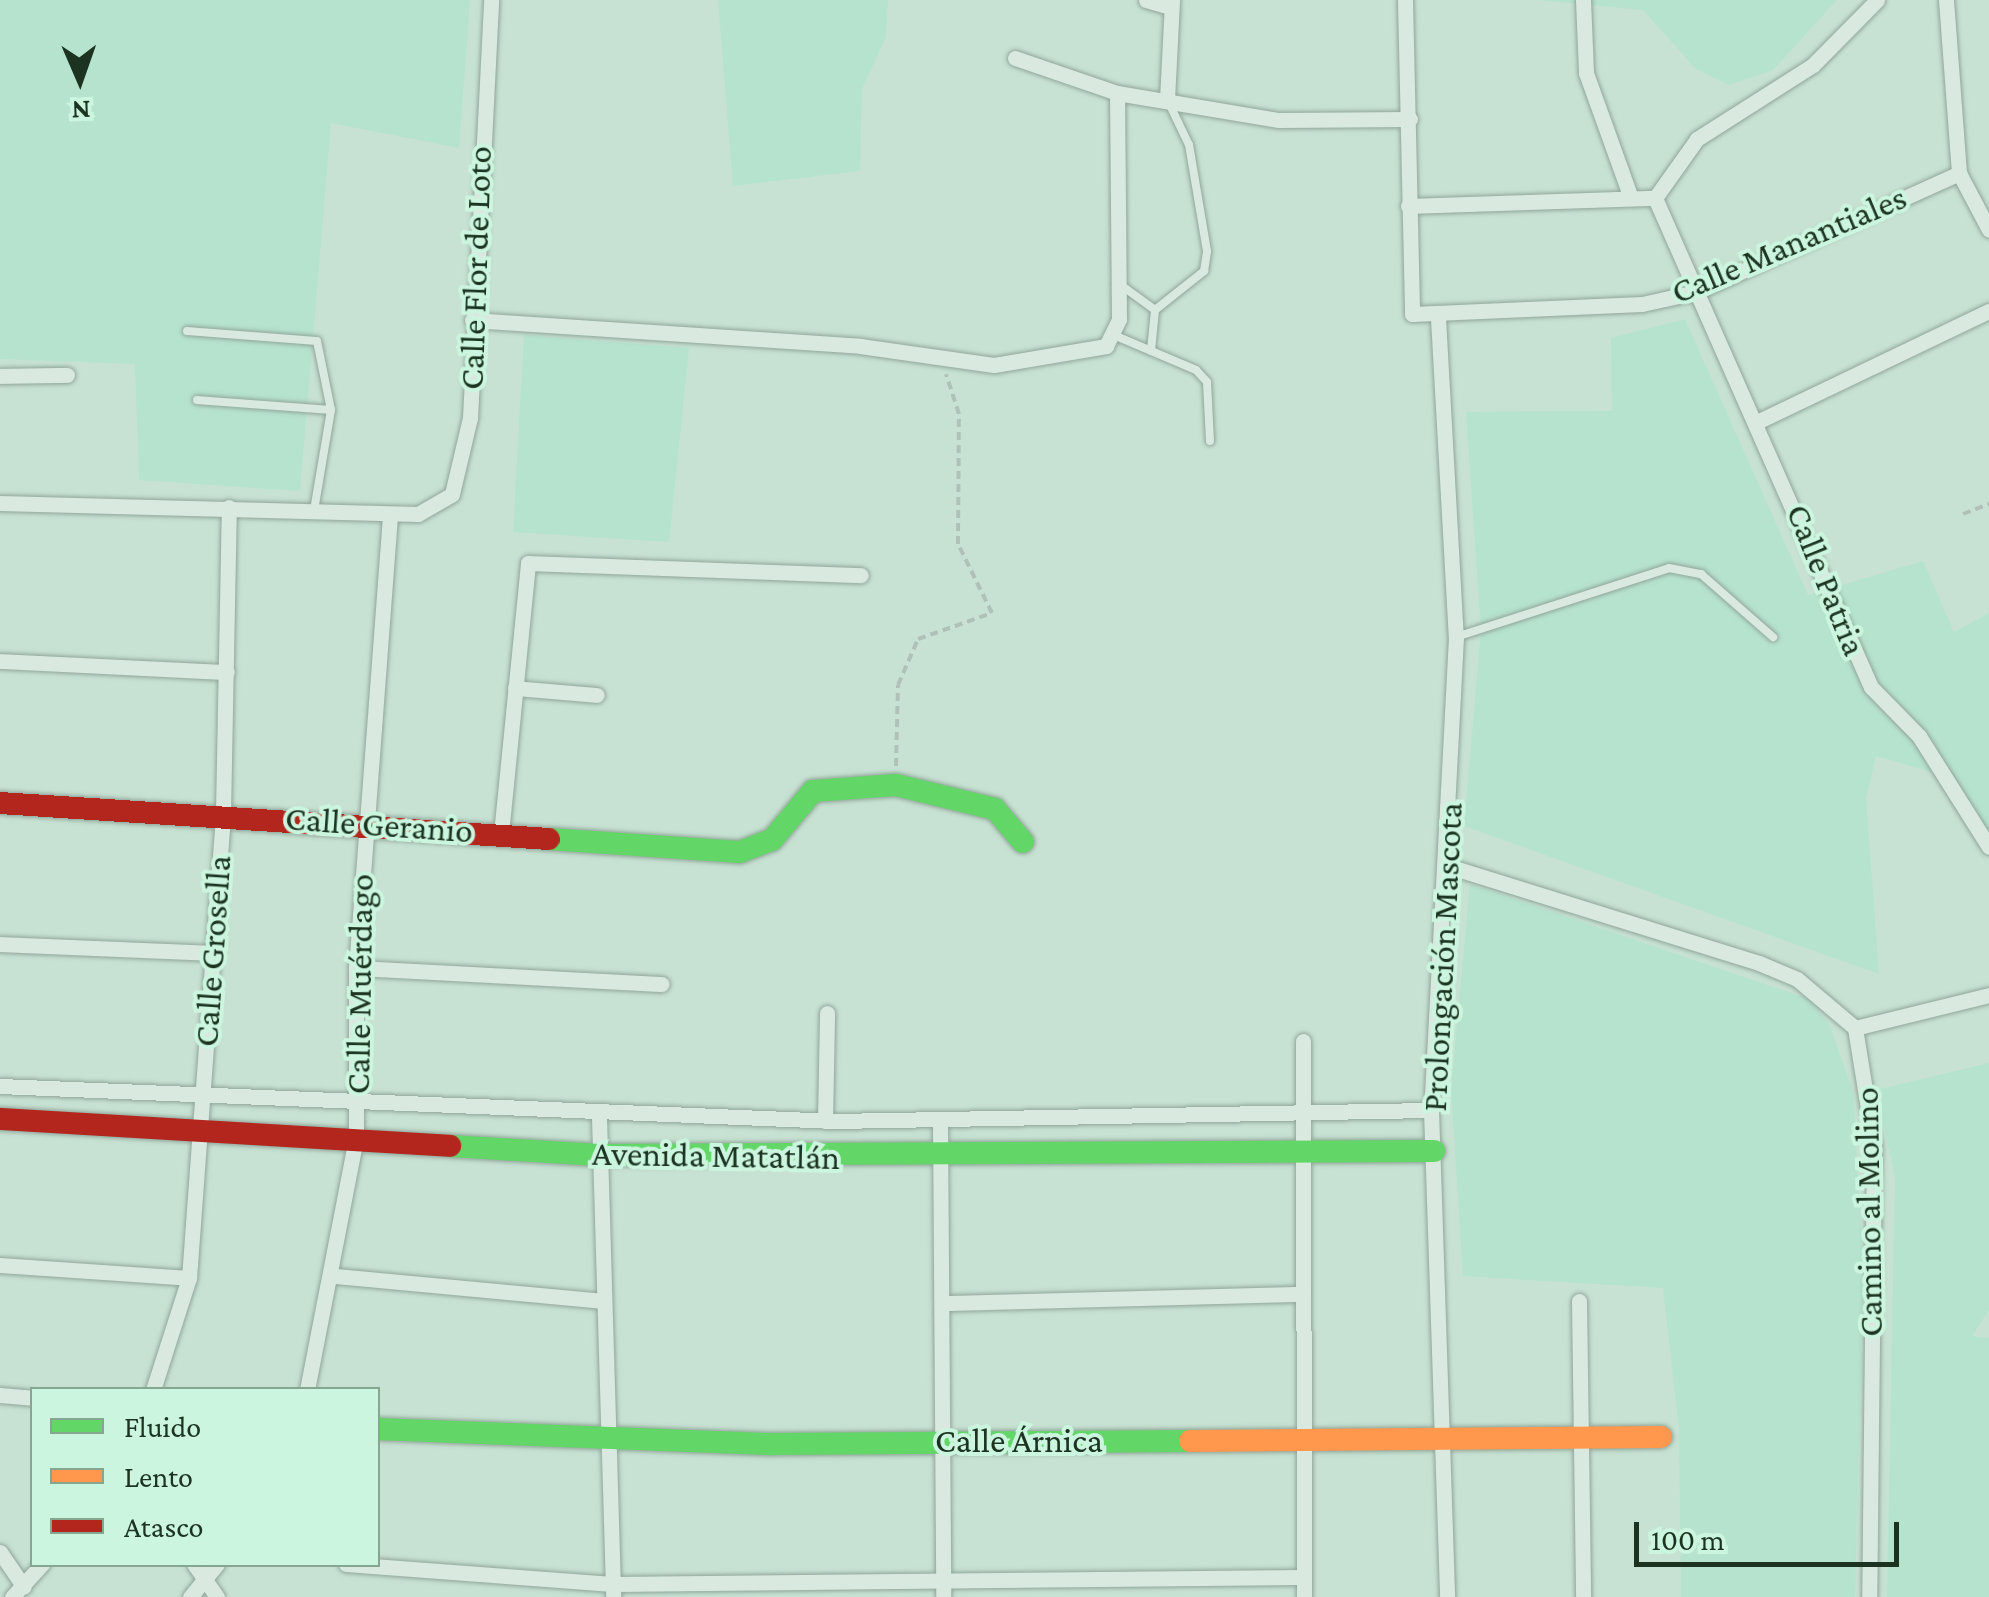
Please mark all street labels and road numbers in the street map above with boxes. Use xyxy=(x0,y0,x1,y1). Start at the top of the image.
street label: Calle Flor de Loto xyxy=(451,145,501,391)
street label: Calle Manantiales xyxy=(1665,177,1913,313)
street label: Calle Patria xyxy=(1777,498,1875,662)
street label: Calle Geranio xyxy=(284,798,474,852)
street label: Prolongación Mascota xyxy=(1414,801,1472,1113)
street label: Calle Grosella xyxy=(185,854,241,1048)
street label: Calle Muérdago xyxy=(337,873,383,1095)
street label: Camino al Molino xyxy=(1846,1087,1892,1337)
street label: Avenida Matatlán xyxy=(592,1133,840,1179)
street label: Calle Árnica xyxy=(935,1420,1103,1462)

